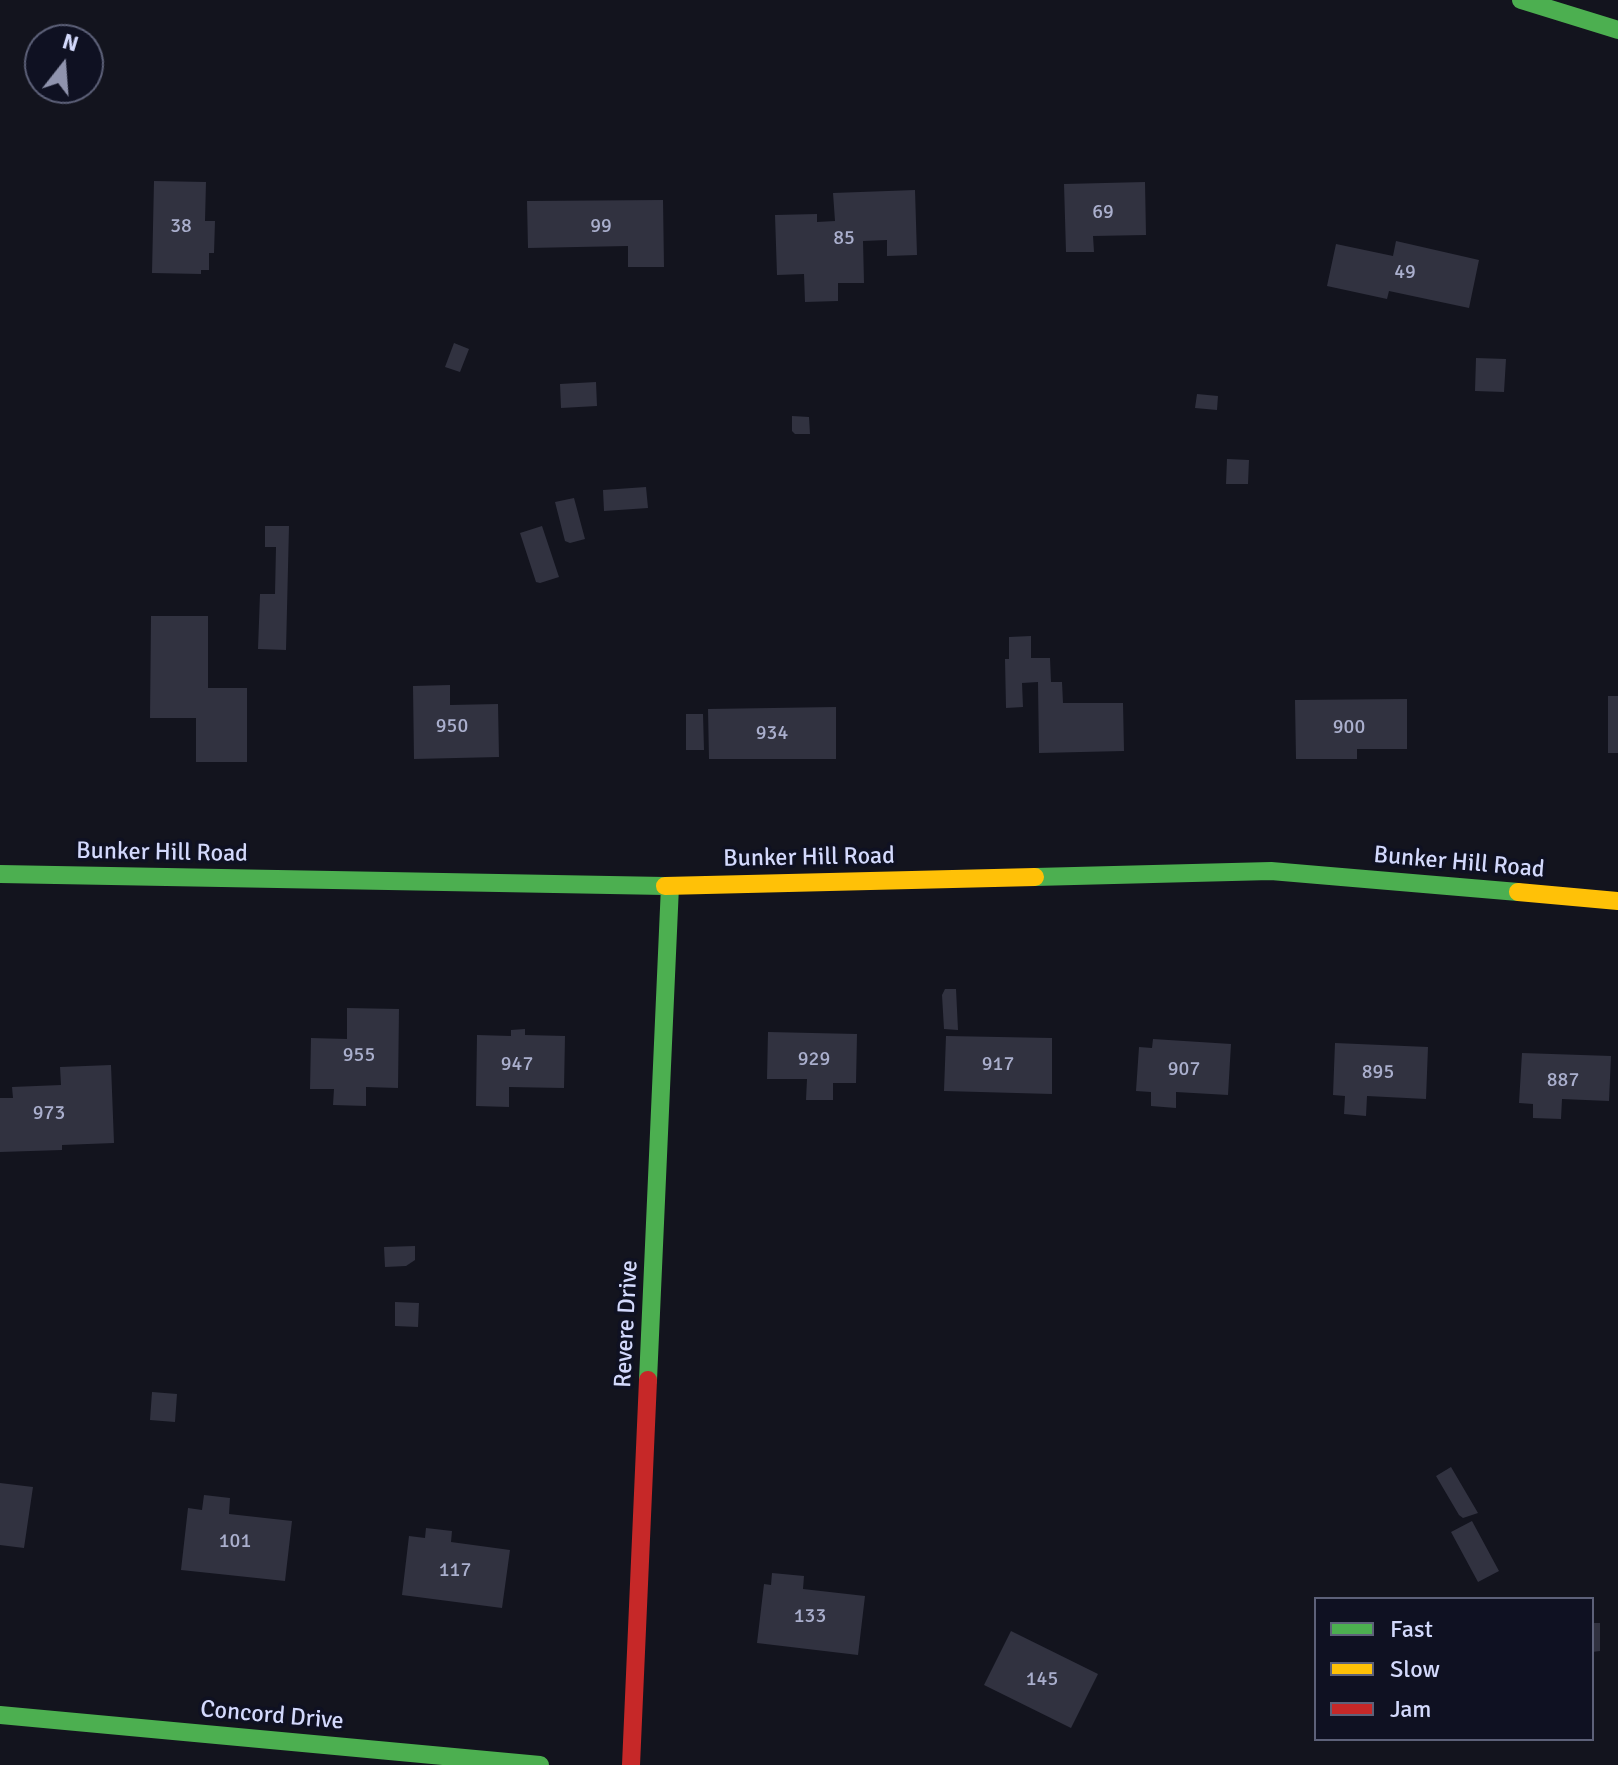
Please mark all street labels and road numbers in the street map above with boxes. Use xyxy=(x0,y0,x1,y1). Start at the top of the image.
street label: Bunker Hill Road xyxy=(76,837,248,869)
street label: Bunker Hill Road xyxy=(1372,841,1546,885)
street label: Bunker Hill Road xyxy=(723,842,895,874)
street label: Revere Drive xyxy=(609,1259,645,1389)
street label: Concord Drive xyxy=(199,1695,345,1737)

